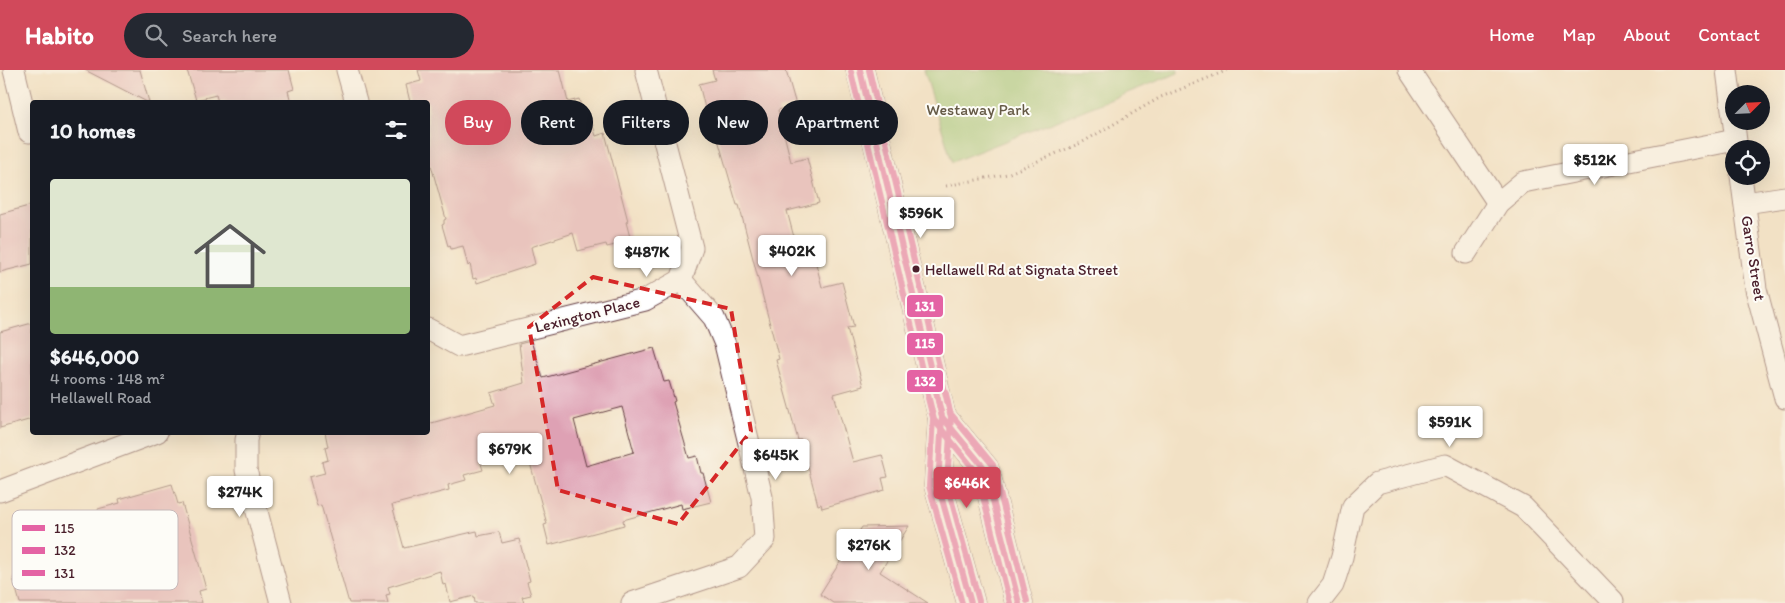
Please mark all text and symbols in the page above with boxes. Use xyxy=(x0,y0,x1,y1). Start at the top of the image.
search box xyxy=(124,13,474,58)
text: Habito xyxy=(25,21,94,50)
icon: search xyxy=(142,21,170,49)
text: Search here xyxy=(182,24,277,47)
text: Home xyxy=(1489,24,1535,46)
text: Map xyxy=(1563,24,1596,46)
text: About xyxy=(1624,24,1670,46)
text: Contact xyxy=(1698,24,1760,46)
north arrow xyxy=(1725,85,1770,130)
map controls xyxy=(1725,85,1770,185)
chip: Buy xyxy=(445,100,511,145)
chip: Rent xyxy=(521,100,593,145)
chip: Filters xyxy=(603,100,689,145)
chip: New xyxy=(699,100,768,145)
chip: Apartment xyxy=(778,100,898,145)
park label: Westaway Park xyxy=(926,100,1030,119)
icon: filters xyxy=(382,116,410,144)
text: 10 homes xyxy=(50,118,136,143)
button: locate xyxy=(1725,140,1770,185)
pin: $512K xyxy=(1560,144,1630,186)
text: $512K xyxy=(1574,150,1616,169)
pin: $596K xyxy=(886,196,956,239)
text: $596K xyxy=(899,203,943,222)
icon: home xyxy=(185,211,275,301)
street label: Garro Street xyxy=(1737,214,1770,302)
pin: $402K xyxy=(757,234,827,277)
pin: $487K xyxy=(612,236,682,278)
text: $402K xyxy=(769,241,815,260)
text: $487K xyxy=(625,242,669,261)
place label: Hellawell Rd at Signata Street xyxy=(925,261,1118,279)
marker: Hellawell Rd at Signata Street xyxy=(911,264,921,274)
street label: Lexington Place xyxy=(533,292,642,337)
line badge: 131 xyxy=(906,294,944,318)
text: 131 xyxy=(915,298,936,315)
line badge: 115 xyxy=(906,332,944,356)
text: 115 xyxy=(915,335,936,352)
text: $646,000 xyxy=(50,344,139,369)
text: 4 rooms · 148 m² xyxy=(50,369,165,388)
line badge: 132 xyxy=(906,369,944,393)
text: 132 xyxy=(914,373,936,390)
text: Hellawell Road xyxy=(50,388,151,407)
pin: $591K xyxy=(1415,406,1485,448)
text: $591K xyxy=(1429,412,1471,431)
pin: $679K xyxy=(475,432,545,475)
pin: $645K xyxy=(741,438,811,481)
text: $679K xyxy=(488,439,532,458)
text: $645K xyxy=(754,445,798,464)
pin: $646K xyxy=(932,466,1002,509)
text: $646K xyxy=(945,473,989,492)
pin: $274K xyxy=(205,476,275,518)
text: $274K xyxy=(218,482,262,501)
legend xyxy=(12,510,178,590)
text: 115 xyxy=(54,520,74,537)
pin: $276K xyxy=(834,528,904,571)
text: $276K xyxy=(847,535,891,554)
text: 132 xyxy=(54,542,76,559)
text: 131 xyxy=(54,565,75,582)

